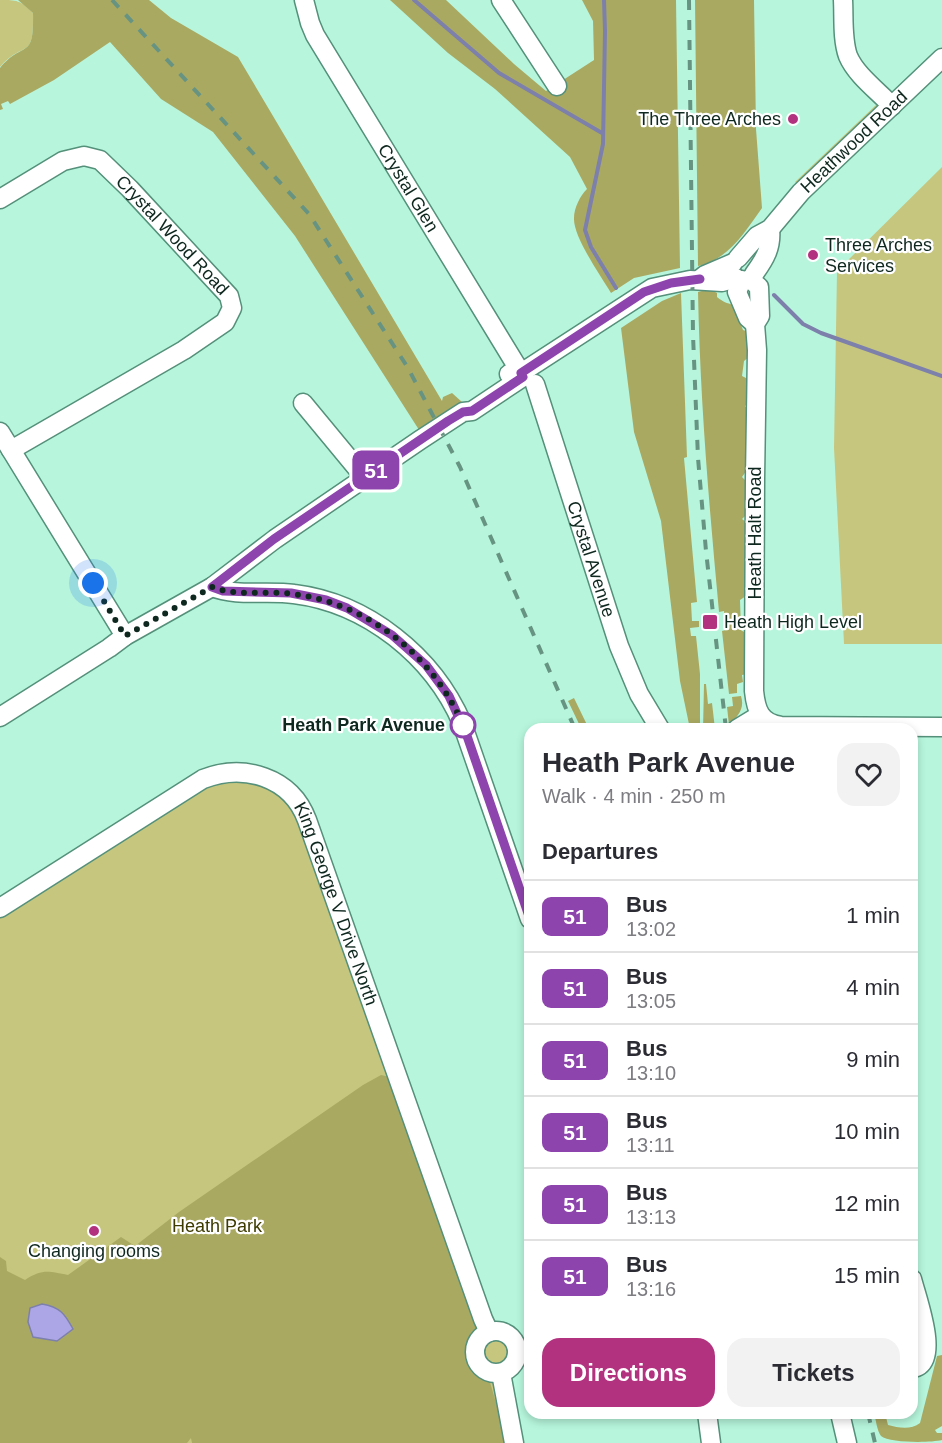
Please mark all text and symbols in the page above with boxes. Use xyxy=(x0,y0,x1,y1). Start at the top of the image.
street label: Heathwood Road xyxy=(797,87,911,197)
place label: The Three Arches xyxy=(638,109,781,129)
marker: The Three Arches xyxy=(786,112,800,126)
street label: Crystal Glen xyxy=(374,141,443,236)
street label: Crystal Wood Road xyxy=(112,171,233,299)
place label: Three Arches Services xyxy=(825,235,932,276)
marker: Three Arches Services xyxy=(806,248,820,262)
line badge: 51 xyxy=(349,450,403,490)
text: 51 xyxy=(364,459,388,482)
street label: Heath Halt Road xyxy=(745,466,765,600)
street label: Crystal Avenue xyxy=(563,499,619,620)
your location xyxy=(78,568,108,598)
place label: Heath High Level xyxy=(724,612,862,632)
marker: Heath High Level xyxy=(701,613,719,631)
marker: Heath Park Avenue xyxy=(450,712,476,738)
place label: Heath Park Avenue xyxy=(282,715,445,735)
button: heart xyxy=(837,743,900,806)
text: Heath Park Avenue xyxy=(542,747,795,778)
text: Walk · 4 min · 250 m xyxy=(542,785,726,807)
street label: King George V Drive North xyxy=(290,798,382,1008)
text: Departures xyxy=(542,839,658,864)
text: Bus xyxy=(626,892,668,917)
text: 1 min xyxy=(846,903,900,928)
text: 51 xyxy=(563,905,587,928)
text: 13:02 xyxy=(626,918,676,940)
text: Bus xyxy=(626,964,668,989)
text: 4 min xyxy=(846,975,900,1000)
text: 51 xyxy=(563,977,587,1000)
text: 13:05 xyxy=(626,990,676,1012)
text: Bus xyxy=(626,1036,668,1061)
text: 9 min xyxy=(846,1047,900,1072)
text: 51 xyxy=(563,1049,587,1072)
text: 13:10 xyxy=(626,1062,676,1084)
text: Bus xyxy=(626,1108,668,1133)
text: 10 min xyxy=(834,1119,900,1144)
text: 51 xyxy=(563,1121,587,1144)
text: 13:11 xyxy=(626,1134,675,1156)
text: Bus xyxy=(626,1180,668,1205)
text: 12 min xyxy=(834,1191,900,1216)
text: 51 xyxy=(563,1193,587,1216)
text: 13:13 xyxy=(626,1206,676,1228)
park label: Heath Park xyxy=(172,1216,263,1236)
marker: Changing rooms xyxy=(87,1224,101,1238)
place label: Changing rooms xyxy=(28,1241,160,1261)
text: Bus xyxy=(626,1252,668,1277)
text: 15 min xyxy=(834,1263,900,1288)
text: 51 xyxy=(563,1265,587,1288)
text: 13:16 xyxy=(626,1278,676,1300)
button: Directions xyxy=(542,1338,715,1407)
button: Tickets xyxy=(727,1338,900,1407)

